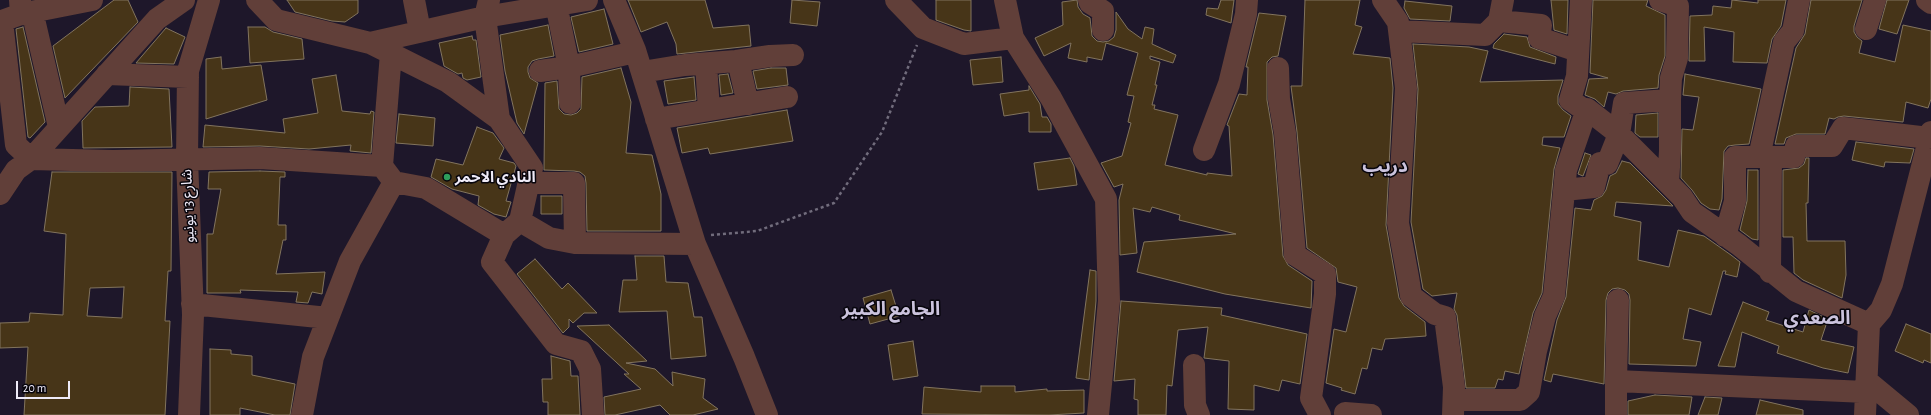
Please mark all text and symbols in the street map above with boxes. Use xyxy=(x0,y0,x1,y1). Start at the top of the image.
district label: دريب xyxy=(1362,155,1408,177)
place label: النادي الاحمر xyxy=(455,168,536,186)
street label: شارع 13 يونيو xyxy=(178,169,198,243)
marker: النادي الاحمر xyxy=(442,172,452,182)
district label: الجامع الكبير xyxy=(842,298,940,320)
district label: الصعدي xyxy=(1784,307,1850,329)
scale bar xyxy=(18,373,72,399)
text: 20 m xyxy=(23,382,46,394)

